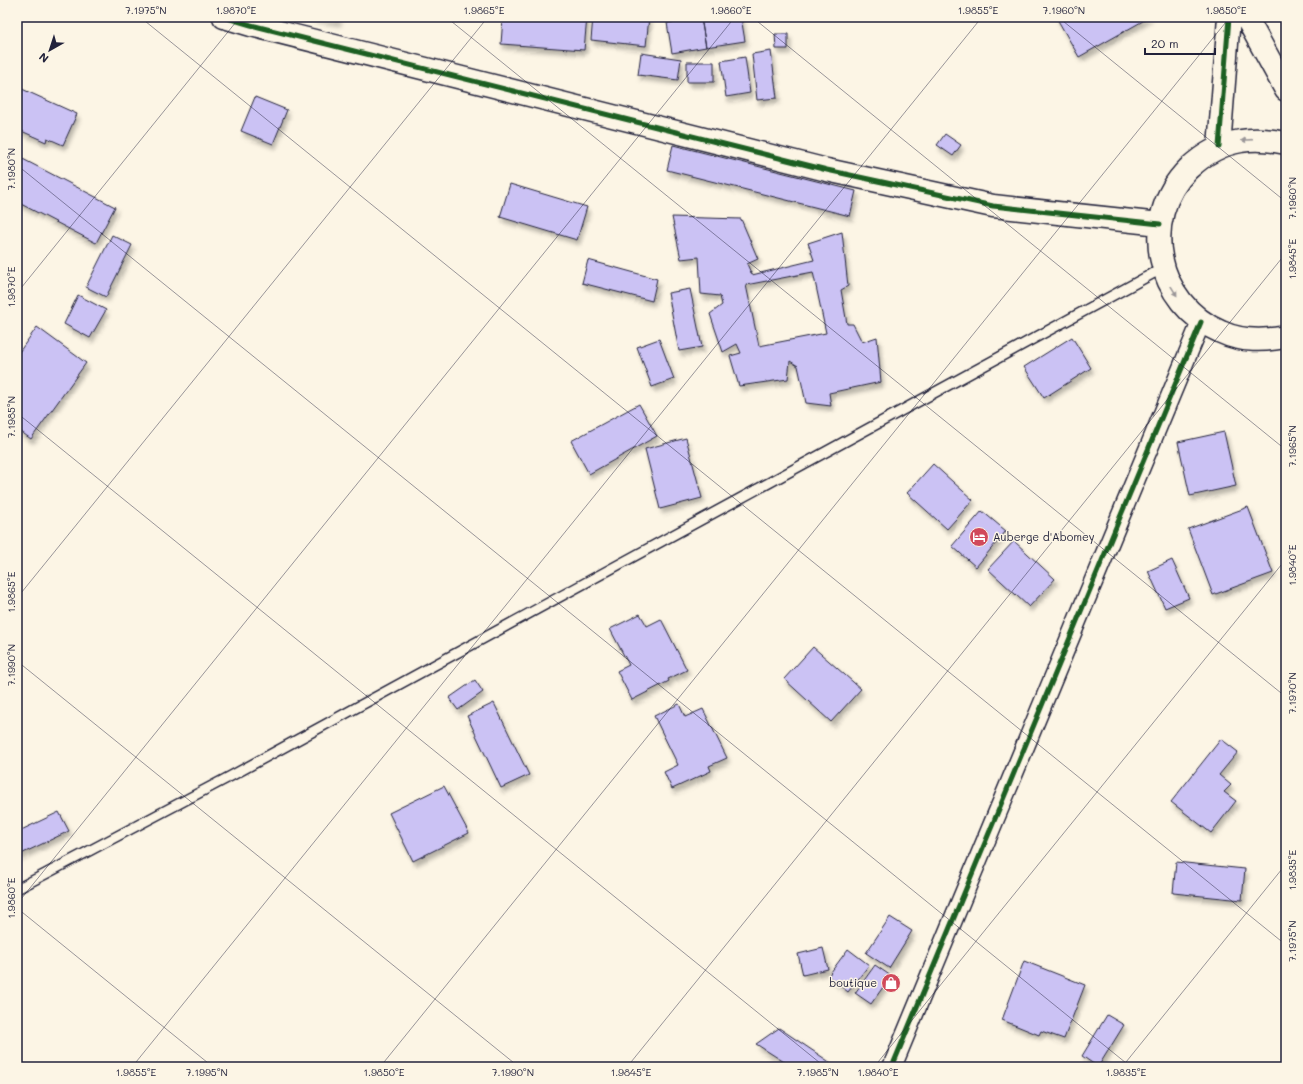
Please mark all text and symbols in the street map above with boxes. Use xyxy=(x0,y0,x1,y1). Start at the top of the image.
text: 7.1975°N xyxy=(125,3,167,17)
text: 1.9870°E xyxy=(216,3,257,17)
text: 1.9865°E xyxy=(464,3,505,17)
text: 1.9860°E xyxy=(710,3,752,17)
text: 1.9855°E xyxy=(958,3,999,17)
text: 7.1960°N xyxy=(1043,3,1085,17)
text: 1.9850°E xyxy=(1206,3,1247,17)
north arrow xyxy=(30,30,70,70)
scale bar xyxy=(1145,30,1215,56)
text: 20 m xyxy=(1151,35,1179,51)
text: N xyxy=(35,50,51,67)
one-way arrow xyxy=(1241,137,1253,144)
text: 7.1980°N xyxy=(4,148,18,190)
text: 7.1960°N xyxy=(1285,177,1299,219)
text: 1.9845°E xyxy=(1285,238,1299,279)
text: 1.9870°E xyxy=(4,266,18,307)
one-way arrow xyxy=(1170,285,1177,297)
text: 7.1985°N xyxy=(4,396,18,438)
text: 7.1965°N xyxy=(1285,425,1299,467)
hotel icon: Auberge d'Abomey xyxy=(968,526,990,548)
place label: Auberge d'Abomey xyxy=(993,529,1095,544)
text: 1.9840°E xyxy=(1285,544,1299,586)
text: 1.9865°E xyxy=(4,571,18,612)
text: 7.1990°N xyxy=(4,644,18,686)
text: 7.1970°N xyxy=(1285,672,1299,714)
text: 1.9835°E xyxy=(1285,849,1299,890)
text: 1.9860°E xyxy=(4,877,18,919)
text: 7.1975°N xyxy=(1285,920,1299,962)
shop icon: boutique xyxy=(880,972,902,994)
place label: boutique xyxy=(829,975,877,990)
text: 1.9855°E xyxy=(116,1065,157,1079)
text: 7.1995°N xyxy=(186,1065,228,1079)
text: 1.9850°E xyxy=(364,1065,405,1079)
text: 7.1990°N xyxy=(492,1065,534,1079)
text: 1.9845°E xyxy=(611,1065,652,1079)
text: 7.1985°N xyxy=(797,1065,839,1079)
text: 1.9840°E xyxy=(857,1065,899,1079)
text: 1.9835°E xyxy=(1106,1065,1147,1079)

